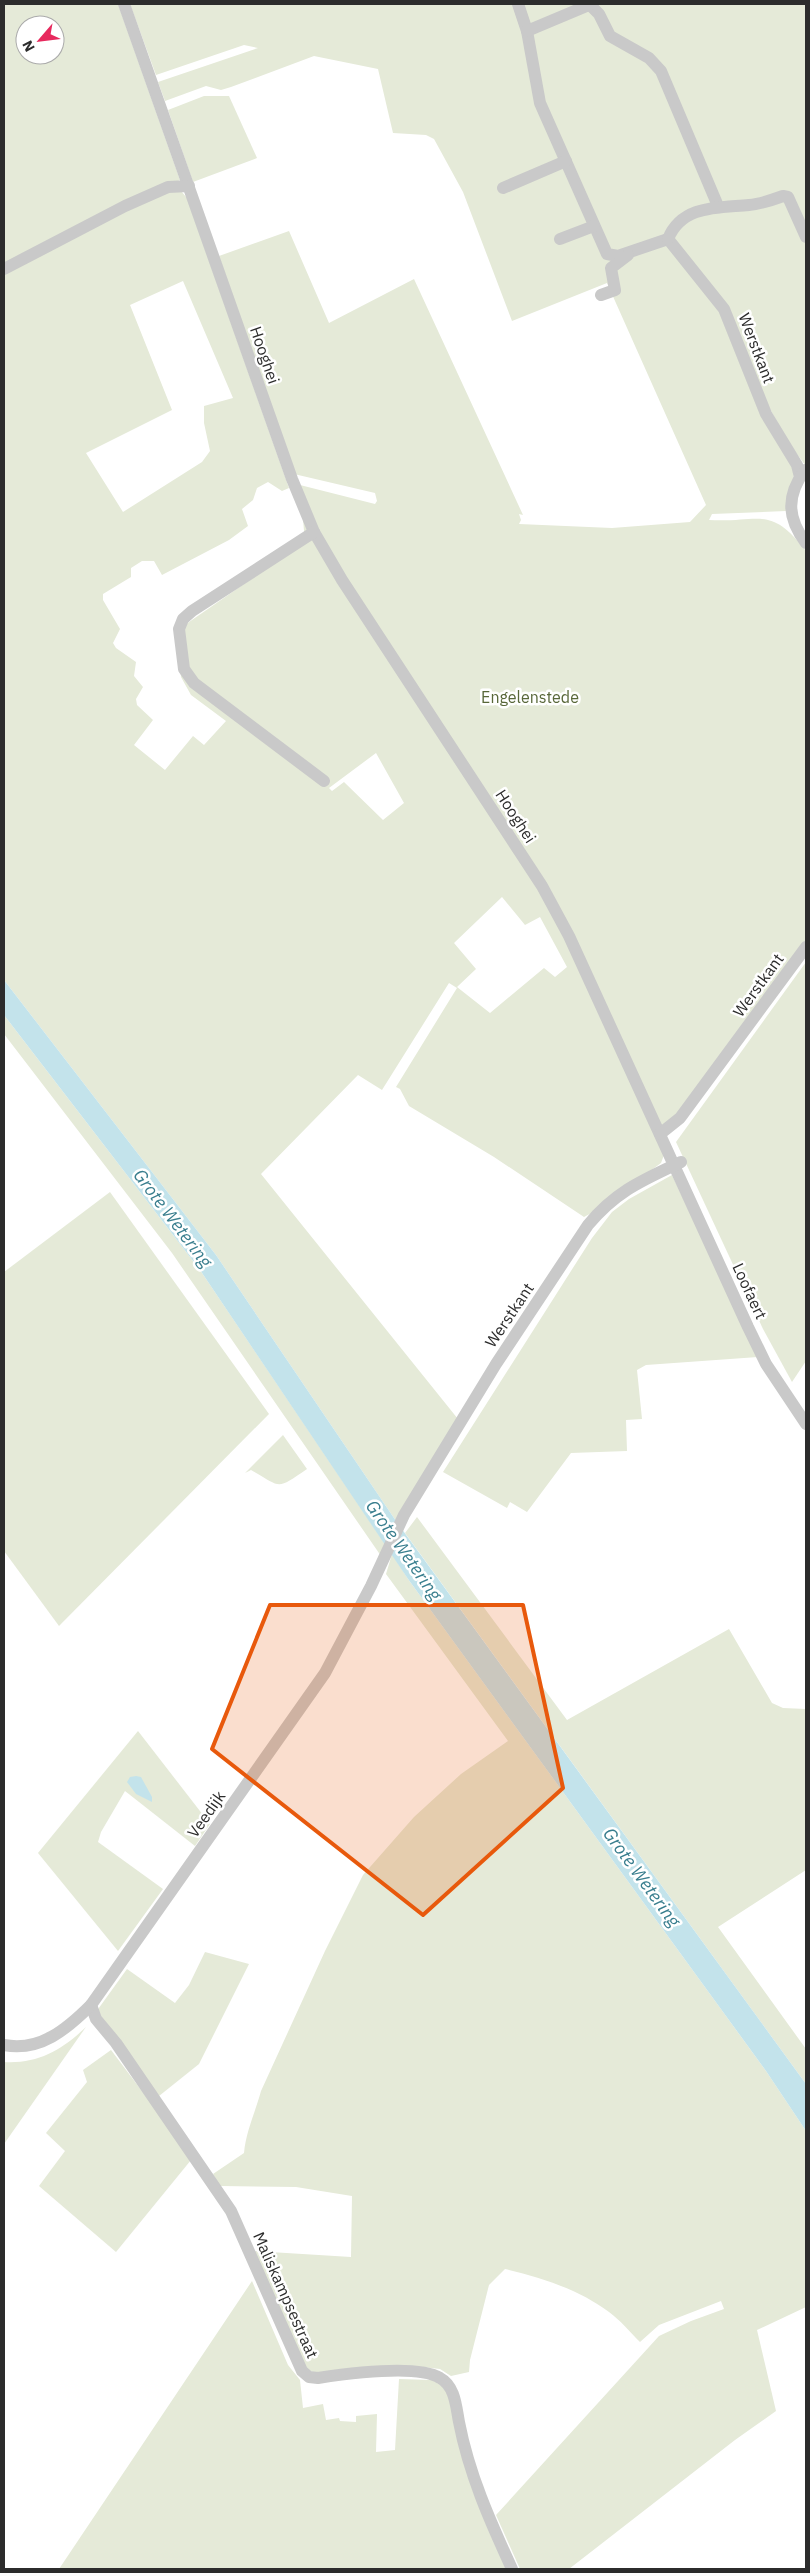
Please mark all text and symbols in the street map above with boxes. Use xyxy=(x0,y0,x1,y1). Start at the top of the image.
north arrow xyxy=(15,15,65,65)
text: N xyxy=(18,37,39,55)
street label: Werstkant xyxy=(734,310,780,386)
street label: Hooghei xyxy=(246,324,284,386)
park label: Engelenstede xyxy=(481,687,579,707)
street label: Hooghei xyxy=(491,786,541,846)
street label: Werstkant xyxy=(728,949,788,1021)
water label: Grote Wetering xyxy=(129,1164,218,1272)
street label: Loofaert xyxy=(728,1260,772,1322)
street label: Werstkant xyxy=(480,1279,538,1351)
water label: Grote Wetering xyxy=(361,1495,448,1605)
street label: Veedijk xyxy=(183,1786,230,1841)
water label: Grote Wetering xyxy=(598,1823,686,1932)
street label: Maliskampsestraat xyxy=(249,2229,323,2361)

